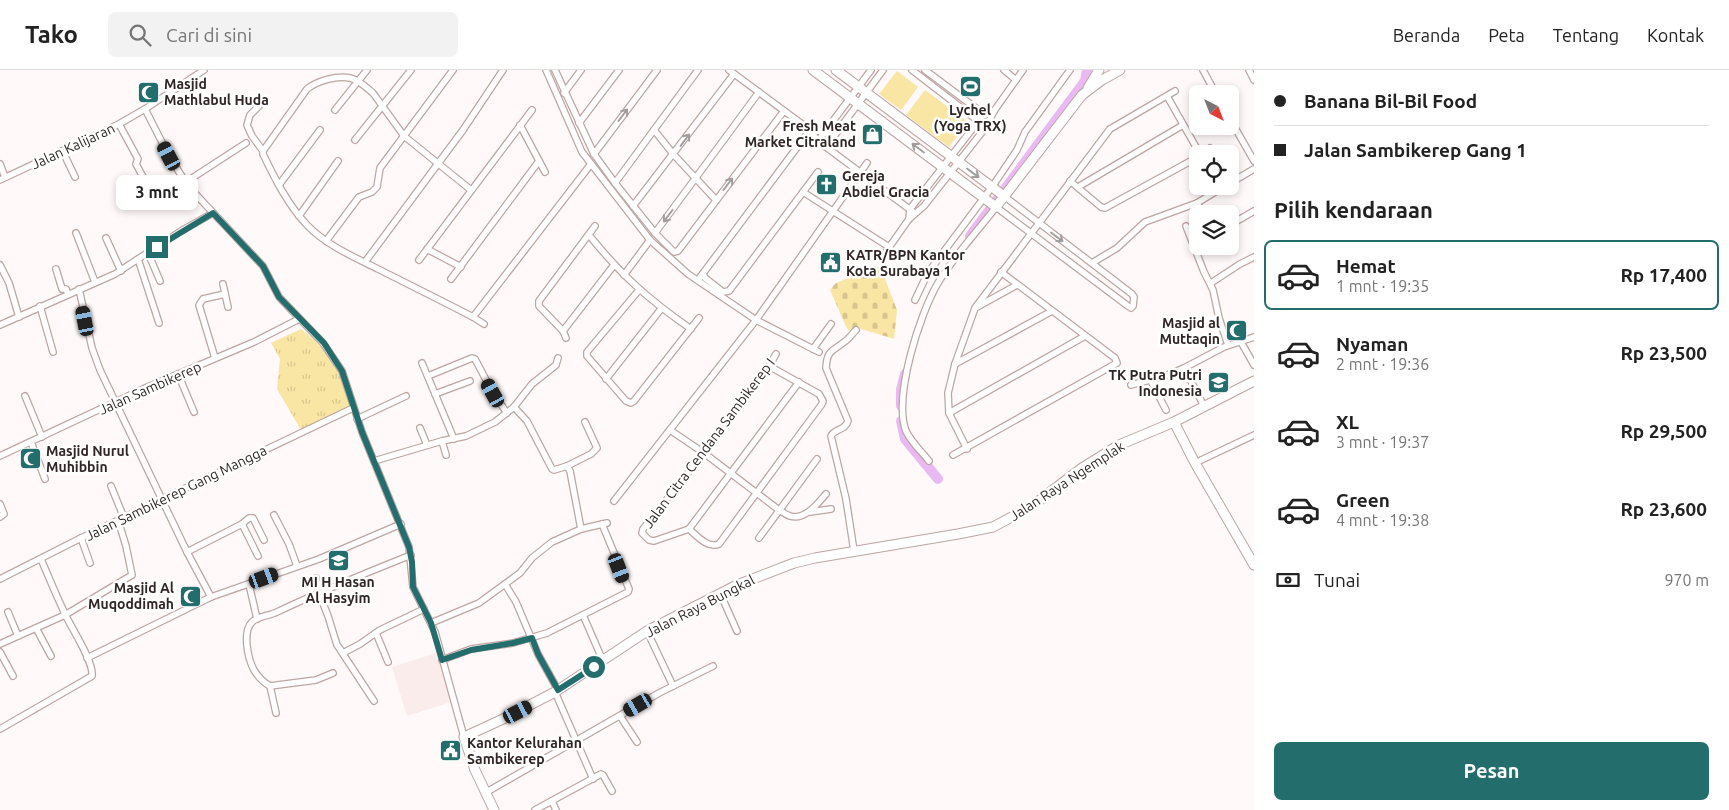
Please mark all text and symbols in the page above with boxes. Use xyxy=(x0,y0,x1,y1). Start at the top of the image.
search box xyxy=(108,12,458,57)
text: Tako xyxy=(25,21,78,48)
icon: search xyxy=(126,21,154,49)
text: Cari di sini xyxy=(166,24,252,46)
text: Beranda xyxy=(1393,25,1460,45)
text: Peta xyxy=(1488,25,1525,45)
text: Tentang xyxy=(1553,25,1619,45)
text: Kontak xyxy=(1647,25,1704,45)
sports icon: Lychel (Yoga TRX) xyxy=(958,75,982,99)
place label: Masjid Mathlabul Huda xyxy=(164,76,269,108)
mosque icon: Masjid Mathlabul Huda xyxy=(136,80,160,104)
north arrow xyxy=(1189,85,1239,135)
map controls xyxy=(1189,85,1239,255)
text: Banana Bil-Bil Food xyxy=(1304,90,1477,112)
place label: Lychel (Yoga TRX) xyxy=(934,102,1006,134)
one-way arrow xyxy=(618,109,629,122)
place label: Fresh Meat Market Citraland xyxy=(745,118,856,150)
street label: Jalan Kalijaran xyxy=(29,120,117,172)
shop icon: Fresh Meat Market Citraland xyxy=(860,122,884,146)
one-way arrow xyxy=(680,133,690,147)
car xyxy=(155,139,182,173)
text: Jalan Sambikerep Gang 1 xyxy=(1304,139,1527,161)
one-way arrow xyxy=(912,143,925,154)
button: locate xyxy=(1189,145,1239,195)
place label: Gereja Abdiel Gracia xyxy=(842,168,929,200)
one-way arrow xyxy=(966,168,980,178)
church icon: Gereja Abdiel Gracia xyxy=(814,172,838,196)
callout: 3 mnt xyxy=(116,174,198,210)
one-way arrow xyxy=(723,178,734,191)
text: 3 mnt xyxy=(136,183,178,201)
text: Pilih kendaraan xyxy=(1274,197,1433,222)
button: layers xyxy=(1189,205,1239,255)
one-way arrow xyxy=(663,209,673,223)
one-way arrow xyxy=(1050,231,1063,242)
route end xyxy=(146,236,168,258)
place label: KATR/BPN Kantor Kota Surabaya 1 xyxy=(846,247,965,279)
public building icon: KATR/BPN Kantor Kota Surabaya 1 xyxy=(818,251,842,275)
icon: car xyxy=(1276,253,1321,298)
text: Hemat xyxy=(1336,255,1396,277)
text: Rp 17,400 xyxy=(1620,264,1707,286)
text: 1 mnt · 19:35 xyxy=(1336,277,1429,295)
car xyxy=(74,305,95,337)
place label: Masjid al Muttaqin xyxy=(1159,315,1220,347)
mosque icon: Masjid al Muttaqin xyxy=(1224,319,1248,343)
icon: car xyxy=(1276,331,1321,376)
text: Nyaman xyxy=(1336,333,1408,355)
text: Rp 23,500 xyxy=(1620,342,1707,364)
street label: Jalan Citra Cendana Sambikerep I xyxy=(640,355,778,531)
text: 2 mnt · 19:36 xyxy=(1336,355,1429,373)
street label: Jalan Sambikerep xyxy=(96,358,204,418)
place label: TK Putra Putri Indonesia xyxy=(1109,367,1202,399)
school or university icon: TK Putra Putri Indonesia xyxy=(1206,371,1230,395)
car xyxy=(479,376,506,410)
icon: car xyxy=(1276,409,1321,454)
text: XL xyxy=(1336,411,1359,433)
text: Rp 29,500 xyxy=(1620,420,1707,442)
text: 3 mnt · 19:37 xyxy=(1336,433,1429,451)
street label: Jalan Raya Ngemplak xyxy=(1007,438,1127,524)
street label: Jalan Sambikerep Gang Mangga xyxy=(83,442,269,544)
place label: Masjid Nurul Muhibbin xyxy=(46,443,129,475)
mosque icon: Masjid Nurul Muhibbin xyxy=(18,447,42,471)
icon: car xyxy=(1276,487,1321,532)
text: Green xyxy=(1336,489,1390,511)
text: Rp 23,600 xyxy=(1620,498,1707,520)
text: 4 mnt · 19:38 xyxy=(1336,511,1429,529)
school or university icon: MI H Hasan Al Hasyim xyxy=(326,548,350,572)
car xyxy=(606,551,631,585)
car xyxy=(247,566,280,590)
icon: cash xyxy=(1274,566,1302,594)
text: Tunai xyxy=(1314,569,1360,591)
street label: Jalan Raya Bungkal xyxy=(643,571,757,640)
text: 970 m xyxy=(1664,571,1709,589)
place label: MI H Hasan Al Hasyim xyxy=(301,574,375,606)
place label: Masjid Al Muqoddimah xyxy=(88,580,174,612)
mosque icon: Masjid Al Muqoddimah xyxy=(178,584,202,608)
route start xyxy=(583,656,605,678)
car xyxy=(621,691,654,719)
car xyxy=(501,699,534,725)
place label: Kantor Kelurahan Sambikerep xyxy=(467,735,582,767)
public building icon: Kantor Kelurahan Sambikerep xyxy=(439,739,463,763)
button: Pesan xyxy=(1274,742,1709,800)

